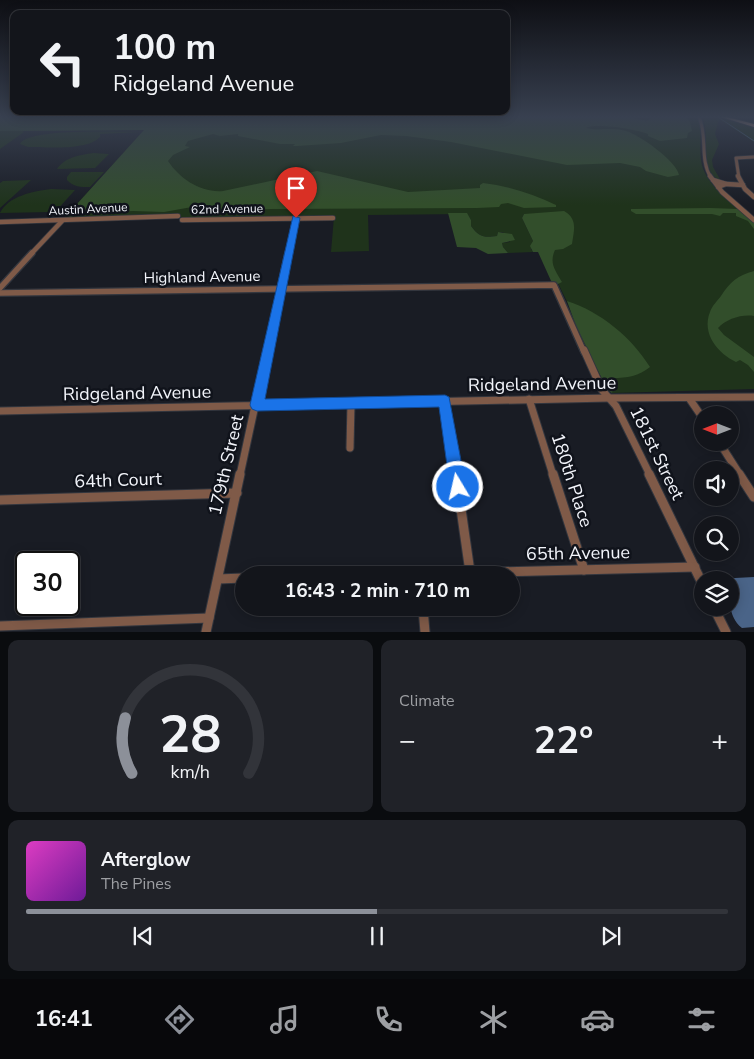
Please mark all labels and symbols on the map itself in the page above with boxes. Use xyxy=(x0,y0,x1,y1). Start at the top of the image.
pin xyxy=(275,167,317,218)
street label: Austin Avenue xyxy=(48,199,128,219)
street label: 62nd Avenue xyxy=(191,200,263,218)
street label: Highland Avenue xyxy=(143,266,261,288)
street label: Ridgeland Avenue xyxy=(468,371,616,397)
street label: Ridgeland Avenue xyxy=(63,380,211,406)
street label: 181st Street xyxy=(624,402,690,504)
north arrow xyxy=(694,406,739,451)
street label: 179th Street xyxy=(203,412,249,518)
street label: 180th Place xyxy=(546,430,598,530)
position arrow xyxy=(431,460,483,512)
street label: 64th Court xyxy=(74,466,163,494)
street label: 65th Avenue xyxy=(526,540,630,566)
speed limit sign: 30 xyxy=(15,551,80,616)

